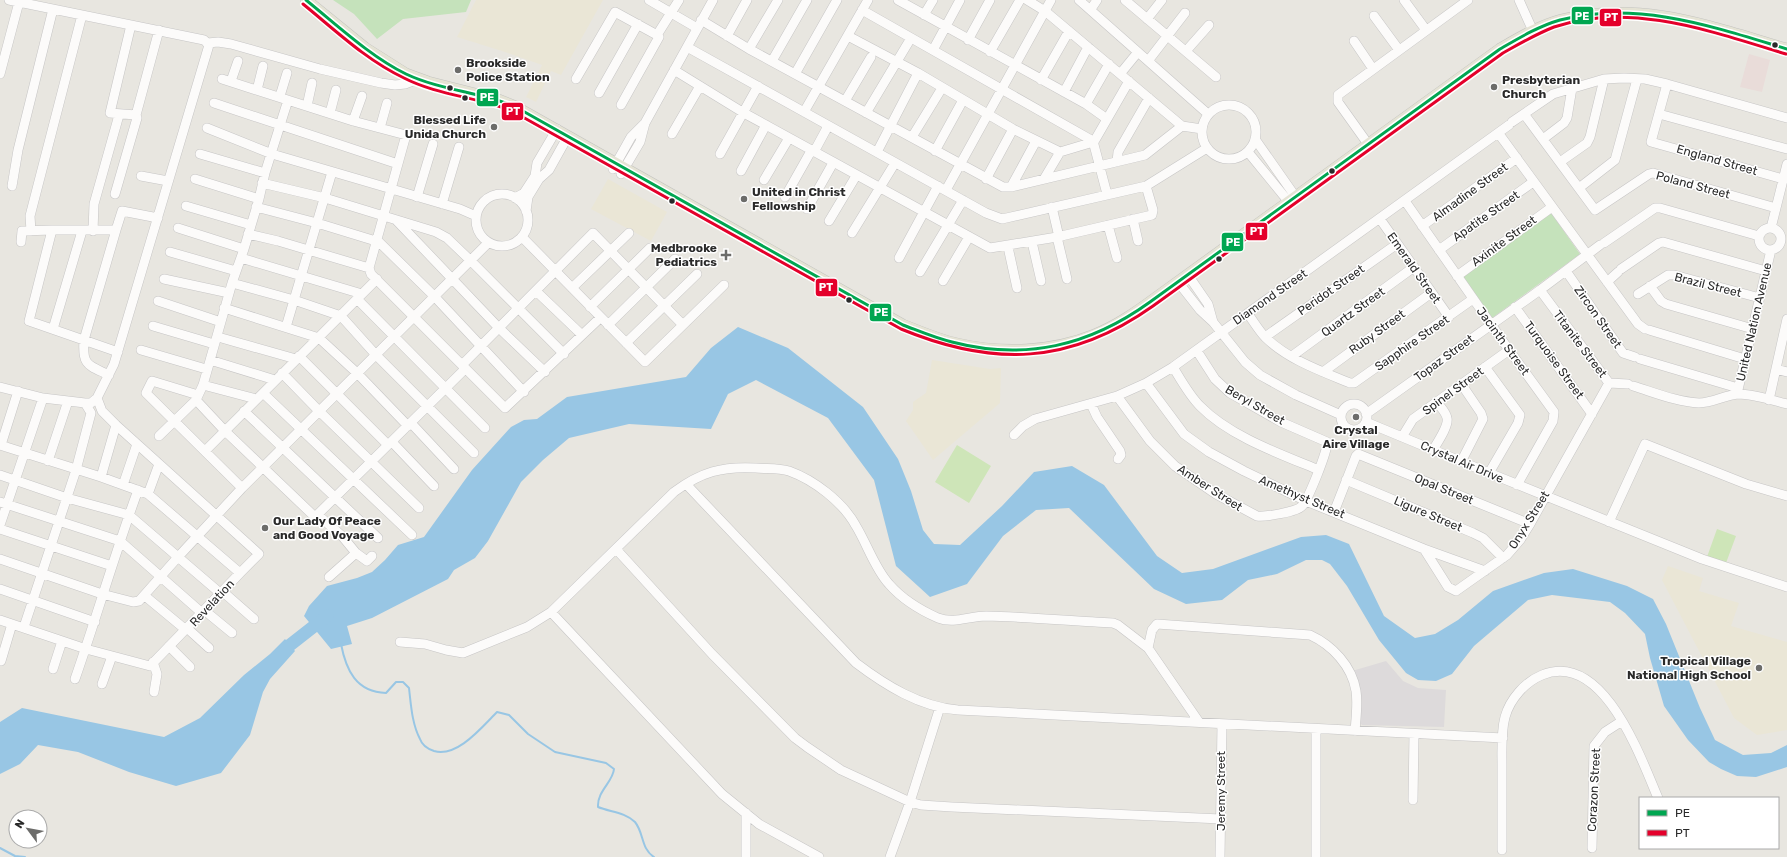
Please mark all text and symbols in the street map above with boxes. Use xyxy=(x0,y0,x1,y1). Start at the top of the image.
line badge: PE xyxy=(1571,6,1594,25)
line badge: PT xyxy=(1599,8,1622,27)
text: PE xyxy=(1575,10,1589,23)
text: PT xyxy=(1604,11,1618,24)
unlabelled marker xyxy=(1770,40,1780,50)
place label: Brookside Police Station xyxy=(466,56,550,84)
marker: Brookside Police Station xyxy=(453,65,463,75)
place label: Presbyterian Church xyxy=(1502,73,1580,101)
marker: Presbyterian Church xyxy=(1489,82,1499,92)
unlabelled marker xyxy=(445,83,455,93)
line badge: PE xyxy=(476,88,499,107)
text: PE xyxy=(480,91,494,104)
unlabelled marker xyxy=(460,93,470,103)
line badge: PT xyxy=(501,102,524,121)
text: PT xyxy=(506,105,520,118)
place label: Blessed Life Unida Church xyxy=(405,113,486,141)
marker: Blessed Life Unida Church xyxy=(489,122,499,132)
street label: England Street xyxy=(1675,142,1759,178)
street label: Almadine Street xyxy=(1430,160,1511,224)
unlabelled marker xyxy=(1327,166,1337,176)
street label: Poland Street xyxy=(1654,168,1732,202)
place label: United in Christ Fellowship xyxy=(752,185,846,213)
street label: Apatite Street xyxy=(1450,188,1522,244)
marker: United in Christ Fellowship xyxy=(739,194,749,204)
unlabelled marker xyxy=(667,196,677,206)
street label: Axinite Street xyxy=(1469,213,1539,269)
line badge: PT xyxy=(1245,222,1268,241)
text: PT xyxy=(1250,225,1264,238)
street label: Emerald Street xyxy=(1384,230,1444,306)
line badge: PE xyxy=(1221,232,1244,252)
text: PE xyxy=(1226,236,1240,249)
place label: Medbrooke Pediatrics xyxy=(651,241,717,269)
marker: Medbrooke Pediatrics xyxy=(720,249,732,261)
unlabelled marker xyxy=(1214,254,1224,264)
street label: United Nation Avenue xyxy=(1734,261,1775,383)
street label: Peridot Street xyxy=(1295,262,1367,318)
street label: Diamond Street xyxy=(1230,266,1310,328)
street label: Brazil Street xyxy=(1673,270,1743,300)
line badge: PT xyxy=(815,278,838,297)
text: PT xyxy=(819,281,833,294)
street label: Zircon Street xyxy=(1571,283,1625,351)
street label: Quartz Street xyxy=(1319,284,1388,340)
unlabelled marker xyxy=(844,295,854,305)
line badge: PE xyxy=(869,303,892,322)
street label: Jacinth Street xyxy=(1474,304,1533,378)
text: PE xyxy=(874,306,888,319)
street label: Ruby Street xyxy=(1346,307,1408,357)
street label: Titanite Street xyxy=(1550,308,1610,381)
street label: Sapphire Street xyxy=(1372,312,1452,374)
street label: Turquoise Street xyxy=(1521,319,1587,402)
street label: Topaz Street xyxy=(1411,332,1477,384)
street label: Spinel Street xyxy=(1420,364,1487,418)
street label: Beryl Street xyxy=(1223,382,1288,428)
marker: Crystal Aire Village xyxy=(1351,412,1361,422)
place label: Crystal Aire Village xyxy=(1322,423,1390,451)
street label: Crystal Air Drive xyxy=(1418,438,1506,486)
street label: Amber Street xyxy=(1175,462,1245,514)
street label: Opal Street xyxy=(1412,471,1476,507)
street label: Amethyst Street xyxy=(1257,473,1347,522)
street label: Onyx Street xyxy=(1506,488,1553,552)
street label: Ligure Street xyxy=(1392,493,1465,535)
place label: Our Lady Of Peace and Good Voyage xyxy=(273,514,381,542)
marker: Our Lady Of Peace and Good Voyage xyxy=(260,523,270,533)
street label: Revelation xyxy=(187,577,237,629)
place label: Tropical Village National High School xyxy=(1627,654,1751,682)
marker: Tropical Village National High School xyxy=(1754,663,1764,673)
street label: Corazon Street xyxy=(1585,747,1603,832)
street label: Jeremy Street xyxy=(1214,751,1228,831)
legend xyxy=(1639,797,1779,849)
text: PE xyxy=(1675,806,1690,820)
north arrow xyxy=(8,809,48,849)
text: N xyxy=(12,817,28,831)
text: PT xyxy=(1675,826,1690,840)

